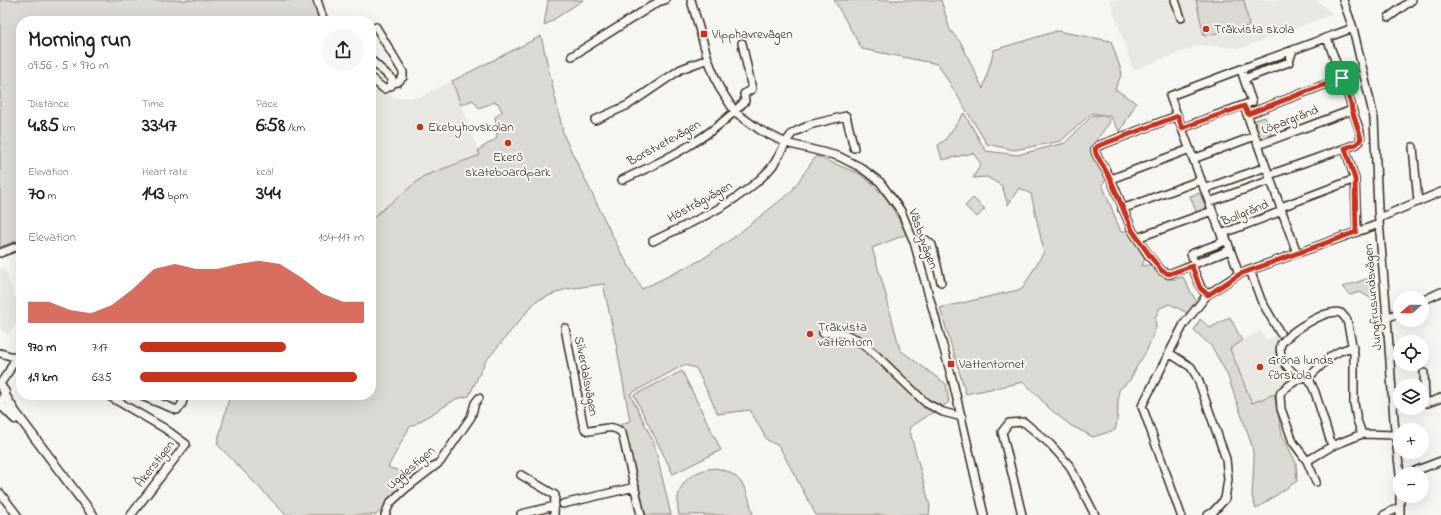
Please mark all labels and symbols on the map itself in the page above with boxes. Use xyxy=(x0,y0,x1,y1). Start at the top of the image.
place label: Träkvista skola xyxy=(1214,20,1294,39)
marker: Träkvista skola xyxy=(1201,24,1211,34)
place label: Vipphavrevägen xyxy=(711,25,793,45)
marker: Vipphavrevägen xyxy=(699,29,709,39)
pin xyxy=(1325,61,1359,95)
street label: Löpargränd xyxy=(1259,100,1322,141)
street label: Borstvetevägen xyxy=(623,115,705,172)
place label: Ekebyhovskolan xyxy=(428,118,514,138)
marker: Ekebyhovskolan xyxy=(415,122,425,132)
marker: Ekerö skateboardpark xyxy=(503,138,513,148)
place label: Ekerö skateboardpark xyxy=(465,148,551,182)
street label: Höstrågvägen xyxy=(664,176,737,229)
street label: Bollgränd xyxy=(1217,195,1273,232)
street label: Väsbyvägen xyxy=(902,205,943,272)
street label: Jungfrusundsvägen xyxy=(1359,243,1388,351)
north arrow xyxy=(1393,291,1429,327)
place label: Träkvista vattentorn xyxy=(818,318,873,352)
marker: Träkvista vattentorn xyxy=(805,329,815,339)
street label: Silverdalsvägen xyxy=(568,334,603,418)
place label: Gröna lunds förskola xyxy=(1268,351,1334,385)
place label: Vattentornet xyxy=(958,355,1025,374)
marker: Vattentornet xyxy=(946,359,956,369)
marker: Gröna lunds förskola xyxy=(1255,362,1265,372)
street label: Åkerstigen xyxy=(131,436,180,492)
street label: Ugglestigen xyxy=(383,442,440,495)

